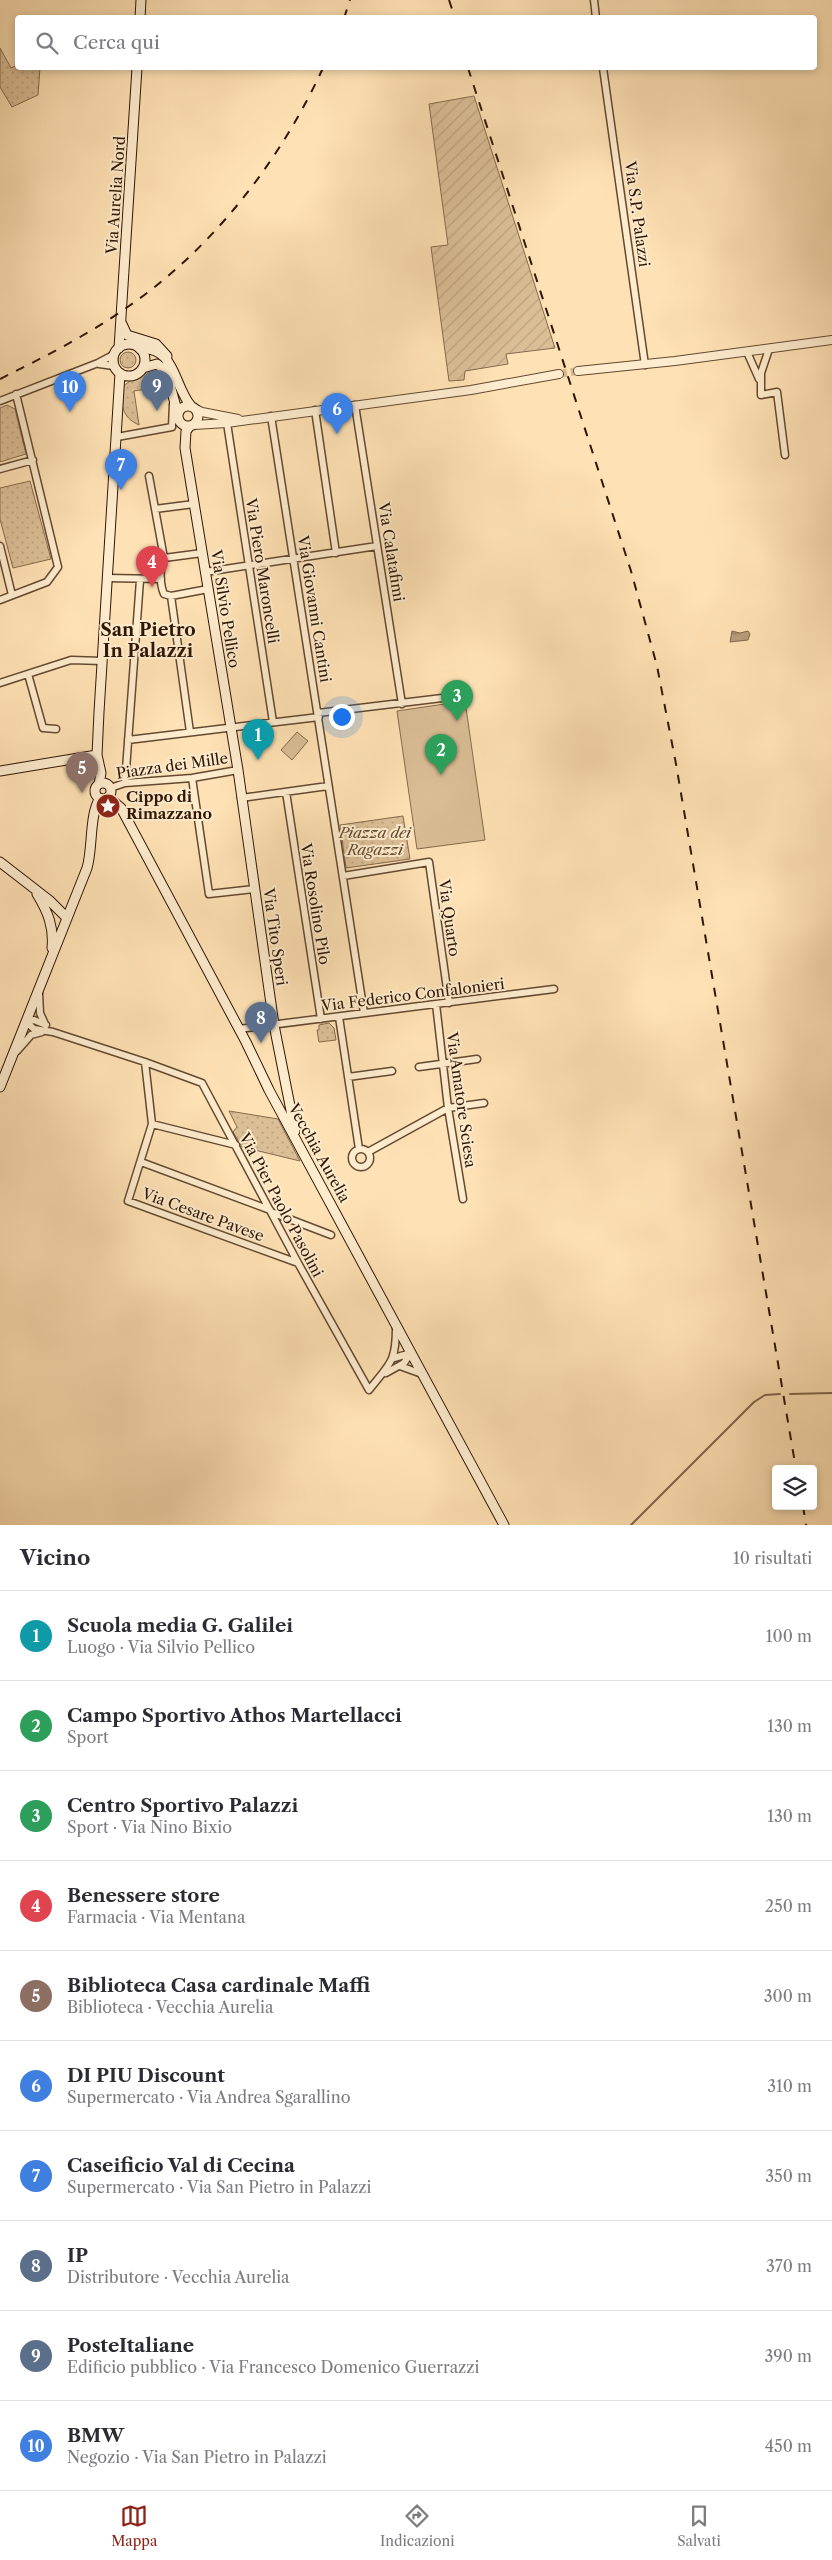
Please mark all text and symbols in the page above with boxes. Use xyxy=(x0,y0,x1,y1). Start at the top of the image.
search box xyxy=(15,15,817,70)
icon: search xyxy=(33,29,61,57)
text: Cerca qui xyxy=(73,31,160,54)
street label: Via Aurelia Nord xyxy=(102,135,129,256)
street label: Via S.P. Palazzi xyxy=(621,159,654,268)
pin: 9 xyxy=(141,370,173,411)
pin: 10 xyxy=(54,371,86,412)
pin: 6 xyxy=(321,393,353,434)
pin: 7 xyxy=(105,449,137,490)
street label: Via Piero Maroncelli xyxy=(241,496,283,645)
street label: Via Calatafimi xyxy=(374,500,409,603)
street label: Via Giovanni Cantini xyxy=(293,533,336,684)
pin: 4 xyxy=(136,546,168,587)
street label: Via Silvio Pellico xyxy=(207,548,244,669)
district label: San Pietro In Palazzi xyxy=(100,619,196,662)
pin: 3 xyxy=(441,680,473,721)
your location xyxy=(329,704,355,730)
pin: 1 xyxy=(242,719,274,760)
pin: 2 xyxy=(425,734,457,775)
street label: Piazza dei Mille xyxy=(115,748,229,783)
pin: 5 xyxy=(66,752,98,793)
place label: Cippo di Rimazzano xyxy=(126,787,212,823)
place icon: Cippo di Rimazzano xyxy=(95,793,121,819)
park label: Piazza dei Ragazzi xyxy=(338,823,412,859)
street label: Via Rosolino Pilo xyxy=(296,841,334,966)
street label: Via Quarto xyxy=(435,877,464,958)
street label: Via Tito Speri xyxy=(259,886,292,987)
street label: Via Federico Confalonieri xyxy=(319,974,506,1015)
pin: 8 xyxy=(245,1002,277,1043)
street label: Via Amatore Sciesa xyxy=(442,1030,480,1169)
street label: Vecchia Aurelia xyxy=(284,1099,355,1206)
street label: Via Pier Paolo Pasolini xyxy=(235,1128,328,1281)
street label: Via Cesare Pavese xyxy=(139,1183,267,1245)
map controls xyxy=(772,1465,817,1510)
button: layers xyxy=(772,1465,817,1510)
text: Vicino xyxy=(20,1545,90,1570)
text: 10 risultati xyxy=(733,1548,812,1568)
text: Scuola media G. Galilei xyxy=(67,1614,293,1637)
text: 1 xyxy=(32,1626,40,1646)
text: 100 m xyxy=(766,1626,812,1646)
text: Luogo · Via Silvio Pellico xyxy=(67,1637,255,1657)
text: Campo Sportivo Athos Martellacci xyxy=(67,1704,402,1727)
text: 2 xyxy=(31,1716,41,1736)
text: 130 m xyxy=(767,1716,812,1736)
text: Sport xyxy=(67,1727,109,1747)
text: Centro Sportivo Palazzi xyxy=(67,1794,298,1817)
text: 3 xyxy=(31,1806,41,1826)
text: 130 m xyxy=(767,1806,812,1826)
text: Sport · Via Nino Bixio xyxy=(67,1817,232,1837)
text: Benessere store xyxy=(67,1884,220,1907)
text: 4 xyxy=(31,1896,41,1916)
text: 250 m xyxy=(765,1896,812,1916)
text: Farmacia · Via Mentana xyxy=(67,1907,246,1927)
text: Biblioteca Casa cardinale Maffi xyxy=(67,1974,371,1997)
text: 5 xyxy=(32,1986,40,2006)
text: 300 m xyxy=(764,1986,812,2006)
text: Biblioteca · Vecchia Aurelia xyxy=(67,1997,273,2017)
text: DI PIU Discount xyxy=(67,2064,225,2087)
text: 6 xyxy=(31,2076,41,2096)
text: 310 m xyxy=(767,2076,812,2096)
text: Supermercato · Via Andrea Sgarallino xyxy=(67,2087,351,2107)
text: Caseificio Val di Cecina xyxy=(67,2154,295,2177)
text: 7 xyxy=(32,2166,40,2186)
text: 350 m xyxy=(765,2166,812,2186)
text: Supermercato · Via San Pietro in Palazzi xyxy=(67,2177,371,2197)
text: IP xyxy=(67,2244,88,2267)
text: 8 xyxy=(31,2256,41,2276)
text: 370 m xyxy=(766,2256,812,2276)
text: Distributore · Vecchia Aurelia xyxy=(67,2267,290,2287)
text: PosteItaliane xyxy=(67,2334,194,2357)
text: 9 xyxy=(31,2346,41,2366)
text: 390 m xyxy=(765,2346,812,2366)
text: Edificio pubblico · Via Francesco Domenico Guerrazzi xyxy=(67,2357,479,2377)
text: BMW xyxy=(67,2424,124,2447)
text: 10 xyxy=(27,2436,45,2456)
text: 450 m xyxy=(765,2436,812,2456)
text: Negozio · Via San Pietro in Palazzi xyxy=(67,2447,327,2467)
tab: Mappa xyxy=(111,2502,157,2550)
tab: Indicazioni xyxy=(380,2502,455,2550)
tab: Salvati xyxy=(677,2502,721,2550)

